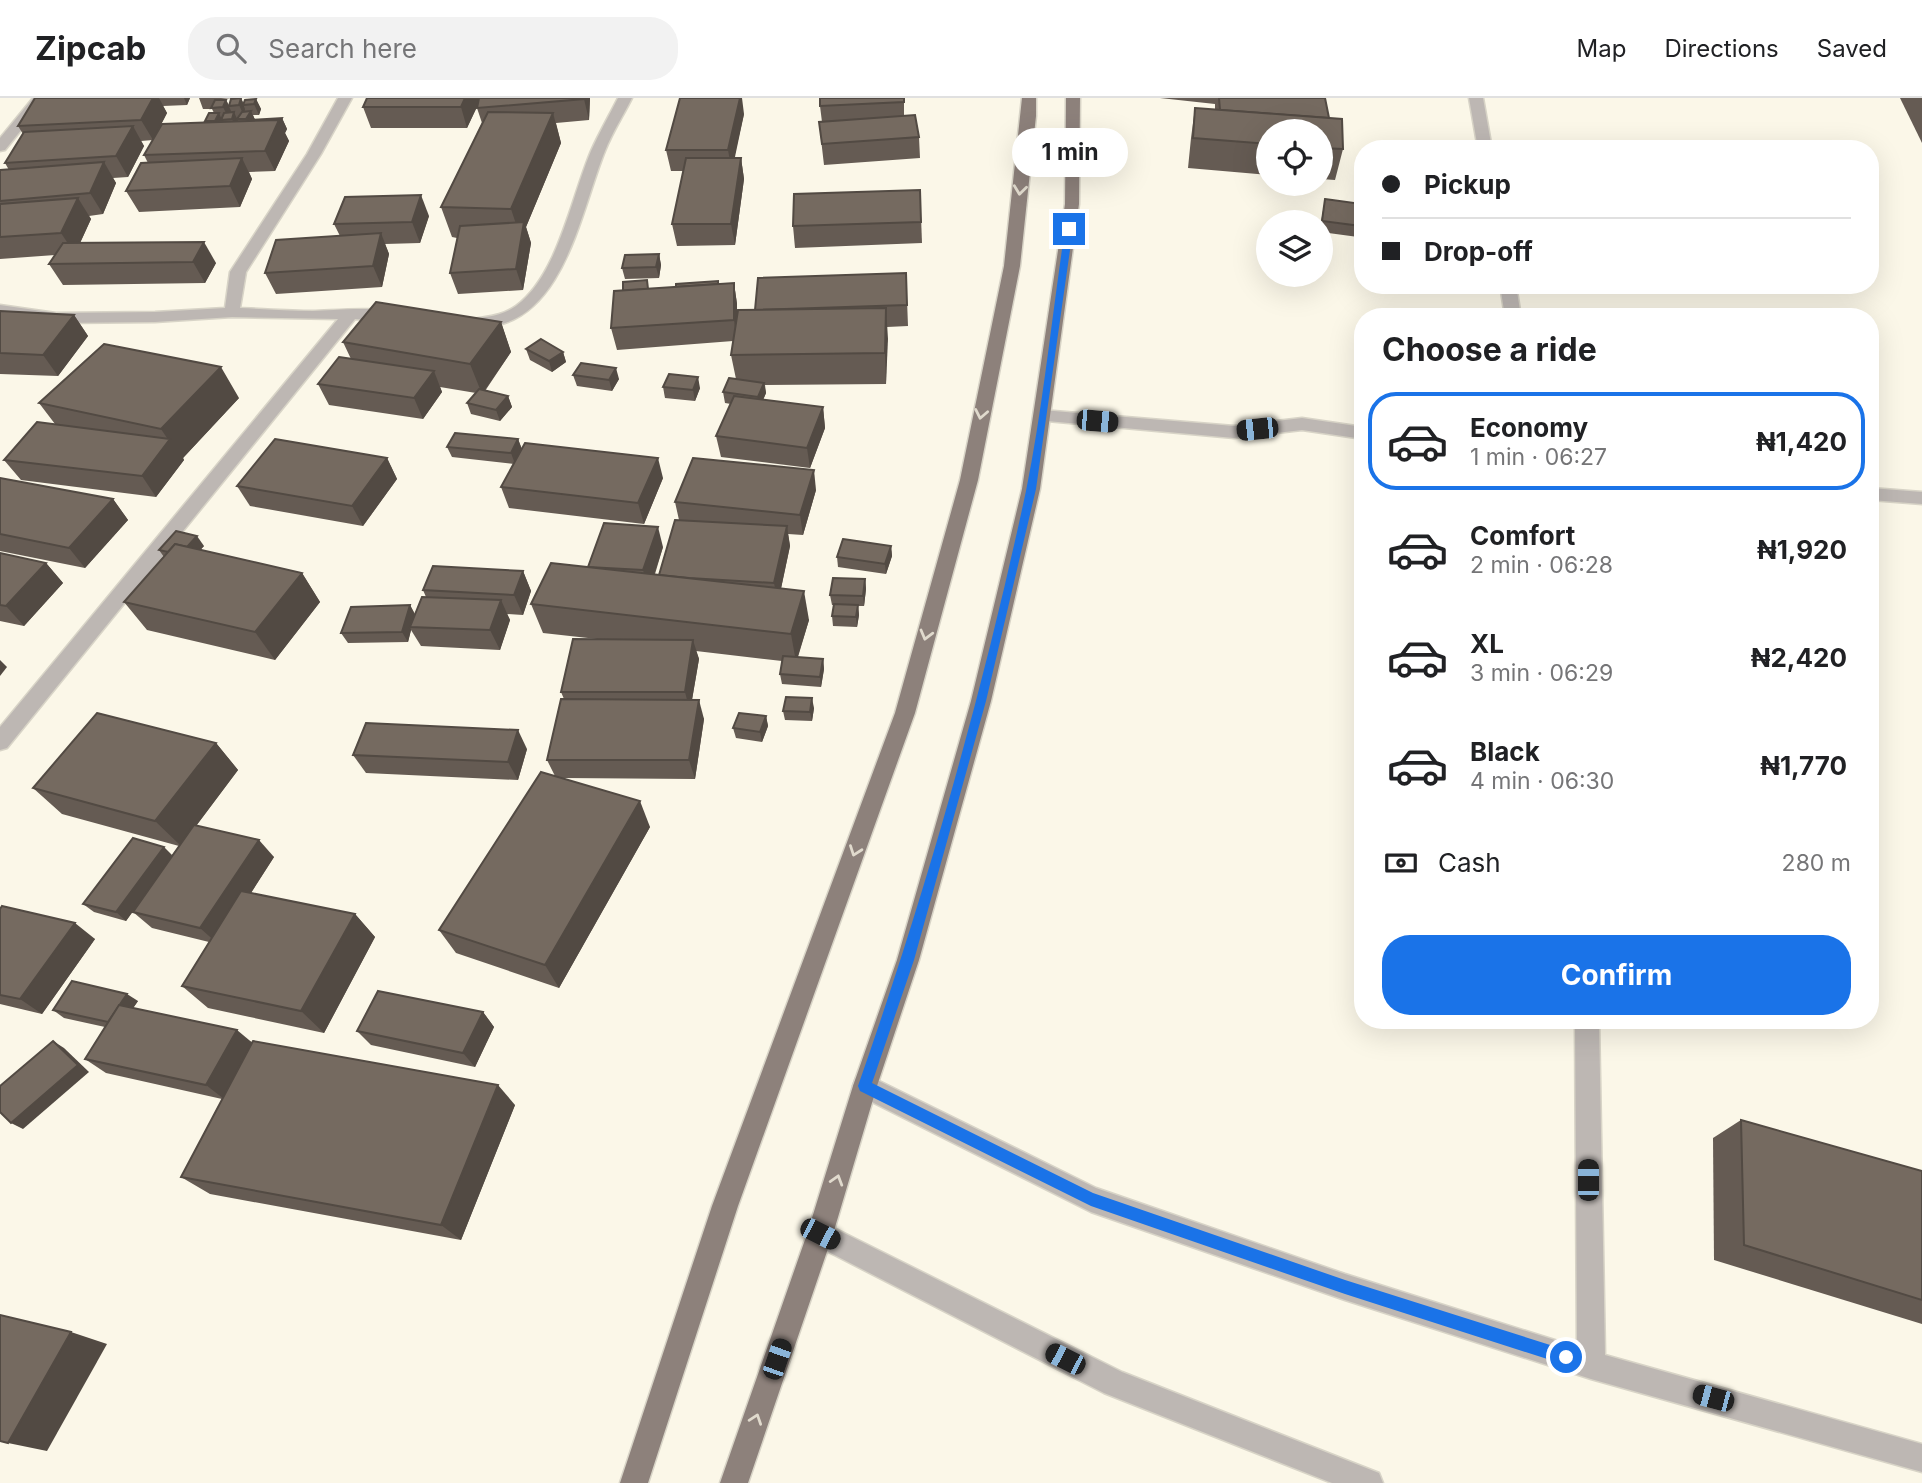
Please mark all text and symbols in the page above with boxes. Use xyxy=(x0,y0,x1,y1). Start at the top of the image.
search box xyxy=(188,17,678,80)
text: Zipcab xyxy=(35,28,146,68)
icon: search xyxy=(212,29,250,67)
text: Search here xyxy=(268,33,417,64)
text: Map xyxy=(1577,34,1626,63)
text: Directions xyxy=(1664,34,1779,63)
text: Saved xyxy=(1817,34,1887,63)
map controls xyxy=(1256,119,1333,287)
button: locate xyxy=(1256,119,1333,196)
callout: 1 min xyxy=(1011,128,1127,176)
text: 1 min xyxy=(1042,138,1098,166)
text: Pickup xyxy=(1424,169,1511,200)
one-way arrow xyxy=(1013,184,1028,196)
button: layers xyxy=(1256,210,1333,287)
route end xyxy=(1053,213,1085,245)
text: Drop-off xyxy=(1424,236,1533,267)
text: Choose a ride xyxy=(1382,330,1597,369)
one-way arrow xyxy=(974,408,989,420)
car xyxy=(1076,409,1119,433)
icon: car xyxy=(1386,410,1449,473)
text: Economy xyxy=(1470,412,1588,443)
car xyxy=(1236,416,1279,442)
text: ₦1,420 xyxy=(1756,426,1847,457)
text: 1 min · 06:27 xyxy=(1470,443,1607,471)
icon: car xyxy=(1386,518,1449,581)
text: Comfort xyxy=(1470,520,1575,551)
text: ₦1,920 xyxy=(1757,534,1847,565)
text: 2 min · 06:28 xyxy=(1470,551,1613,579)
icon: car xyxy=(1386,626,1449,689)
text: XL xyxy=(1470,628,1504,659)
one-way arrow xyxy=(920,629,935,641)
text: ₦2,420 xyxy=(1751,642,1847,673)
text: 3 min · 06:29 xyxy=(1470,659,1613,687)
icon: car xyxy=(1386,734,1449,797)
text: Black xyxy=(1470,736,1540,767)
text: ₦1,770 xyxy=(1760,750,1847,781)
text: 4 min · 06:30 xyxy=(1470,767,1614,795)
one-way arrow xyxy=(849,844,863,856)
icon: cash xyxy=(1382,844,1420,882)
text: Cash xyxy=(1438,847,1501,878)
text: 280 m xyxy=(1782,849,1851,877)
button: Confirm xyxy=(1382,935,1851,1015)
car xyxy=(1578,1159,1599,1201)
one-way arrow xyxy=(828,1174,843,1186)
car xyxy=(797,1215,844,1253)
car xyxy=(761,1336,794,1382)
car xyxy=(1042,1340,1089,1378)
route start xyxy=(1550,1341,1582,1373)
car xyxy=(1690,1382,1737,1414)
one-way arrow xyxy=(748,1413,762,1425)

